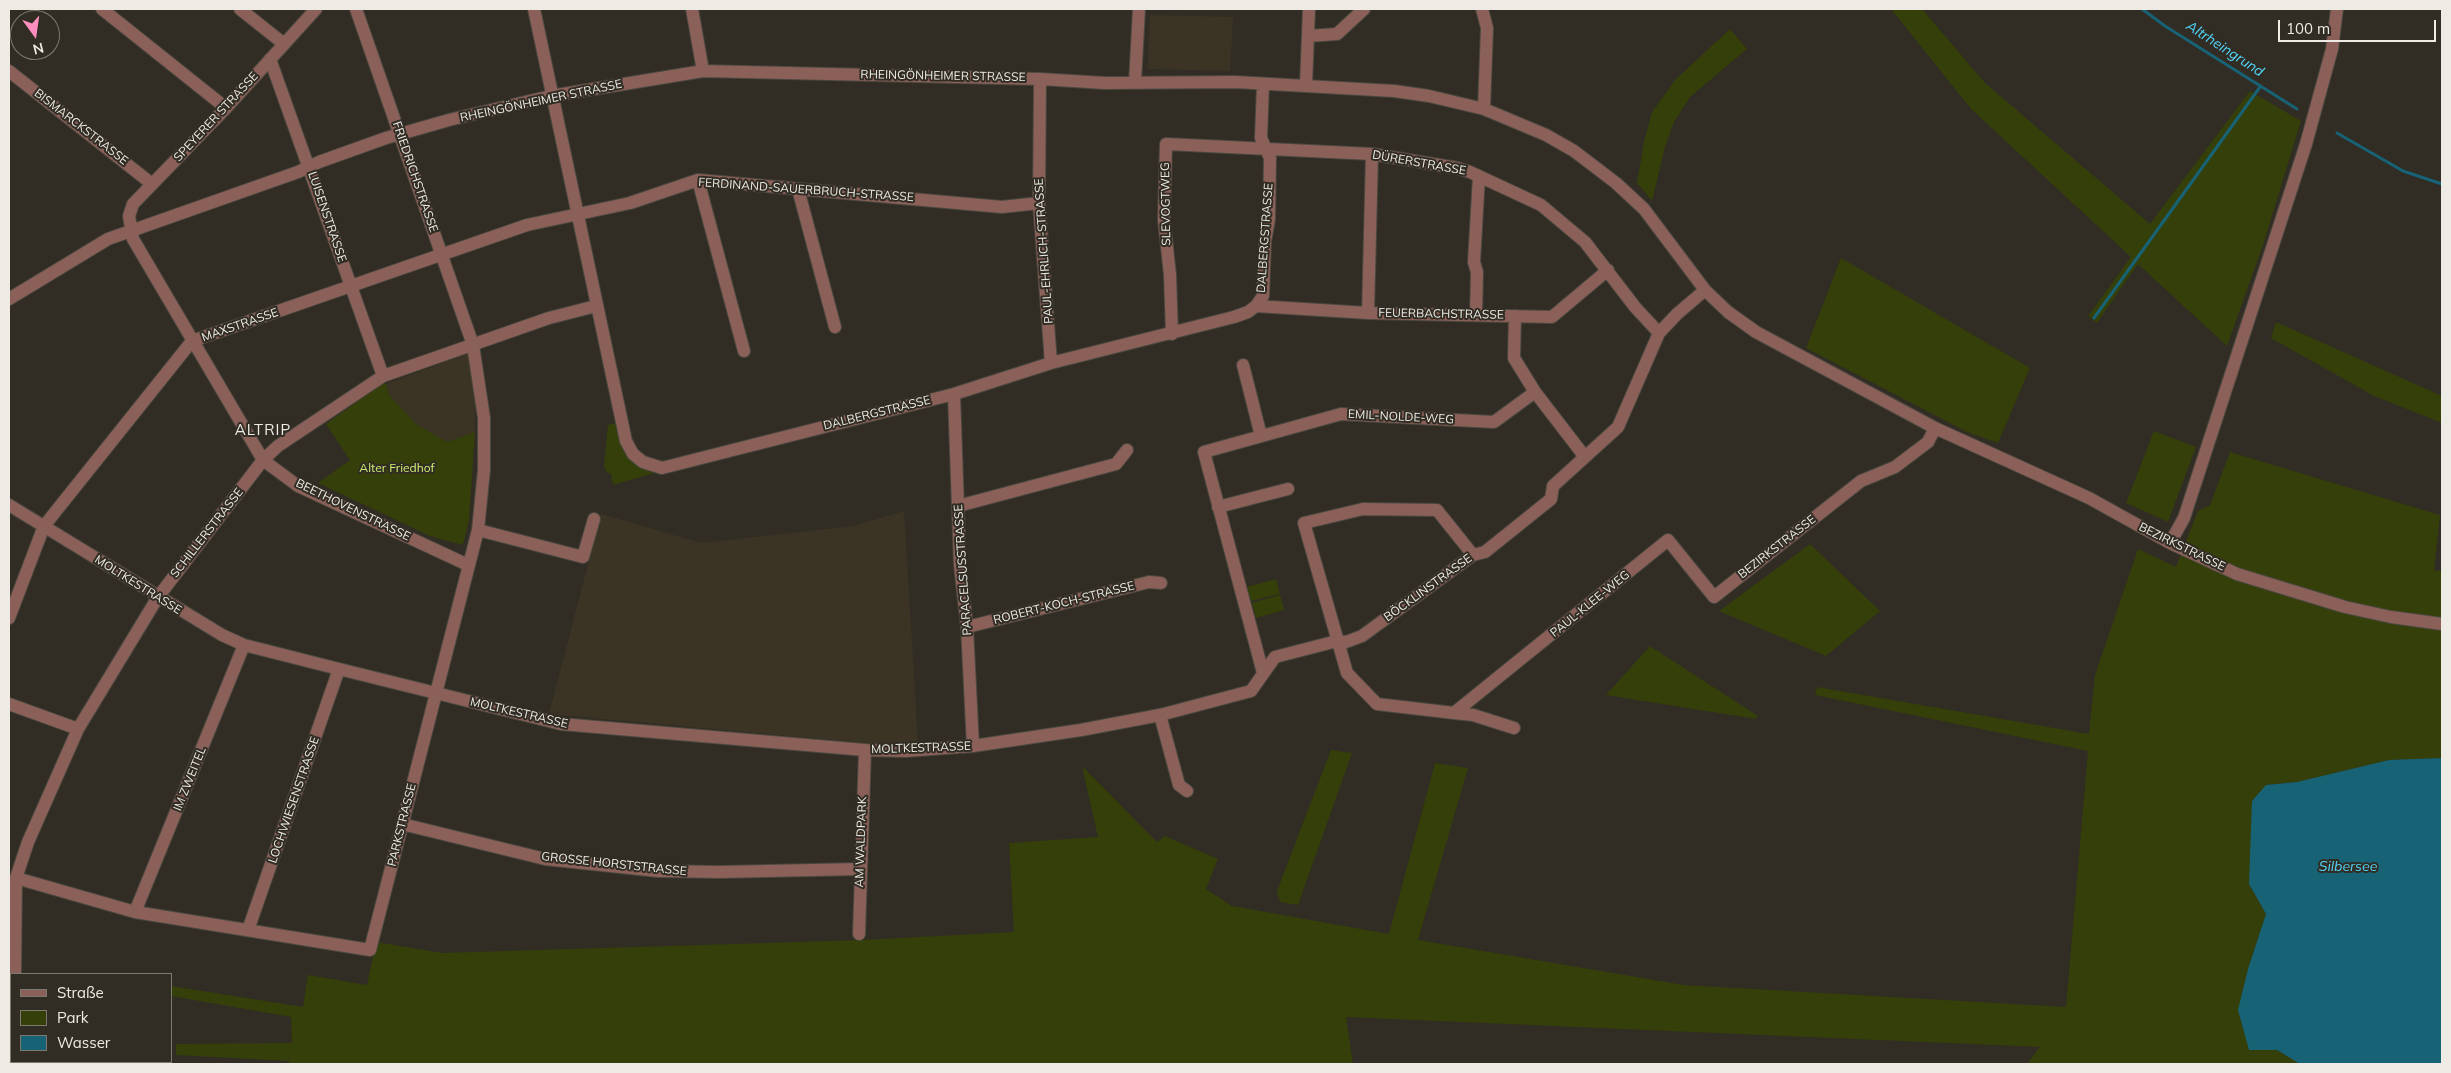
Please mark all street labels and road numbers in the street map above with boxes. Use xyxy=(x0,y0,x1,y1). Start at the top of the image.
street label: RHEINGÖNHEIMER STRASSE xyxy=(860,67,1026,85)
street label: SPEYERER STRASSE xyxy=(171,69,261,165)
street label: RHEINGÖNHEIMER STRASSE xyxy=(459,77,623,125)
street label: BISMARCKSTRASSE xyxy=(31,86,131,168)
street label: FRIEDRICHSTRASSE xyxy=(389,120,441,234)
street label: DÜRERSTRASSE xyxy=(1371,148,1467,178)
street label: SLEVOGTWEG xyxy=(1158,162,1174,246)
street label: LUISENSTRASSE xyxy=(305,170,349,264)
street label: FERDINAND-SAUERBRUCH-STRASSE xyxy=(698,175,914,205)
street label: PAUL-EHRLICH-STRASSE xyxy=(1032,178,1056,324)
street label: DALBERGSTRASSE xyxy=(1254,183,1276,293)
street label: MAXSTRASSE xyxy=(200,305,280,345)
street label: FEUERBACHSTRASSE xyxy=(1378,306,1504,322)
street label: DALBERGSTRASSE xyxy=(822,393,932,433)
street label: EMIL-NOLDE-WEG xyxy=(1348,407,1454,427)
street label: BEETHOVENSTRASSE xyxy=(293,476,413,544)
street label: SCHILLERSTRASSE xyxy=(168,485,246,581)
street label: PARACELSUSSTRASSE xyxy=(951,504,975,636)
street label: BEZIRKSTRASSE xyxy=(1735,512,1819,582)
street label: BEZIRKSTRASSE xyxy=(2136,520,2228,574)
street label: BÖCKLINSTRASSE xyxy=(1381,551,1475,625)
street label: MOLTKESTRASSE xyxy=(92,552,184,618)
street label: PAUL-KLEE-WEG xyxy=(1548,568,1632,640)
street label: ROBERT-KOCH-STRASSE xyxy=(992,578,1136,628)
street label: MOLTKESTRASSE xyxy=(469,695,569,731)
street label: LOCHWIESENSTRASSE xyxy=(266,735,322,865)
street label: MOLTKESTRASSE xyxy=(871,739,971,757)
street label: IM ZWEITEL xyxy=(171,745,209,813)
street label: PARKSTRASSE xyxy=(385,782,419,868)
street label: AM WALDPARK xyxy=(852,796,870,888)
street label: GROSSE HORSTSTRASSE xyxy=(541,849,687,879)

